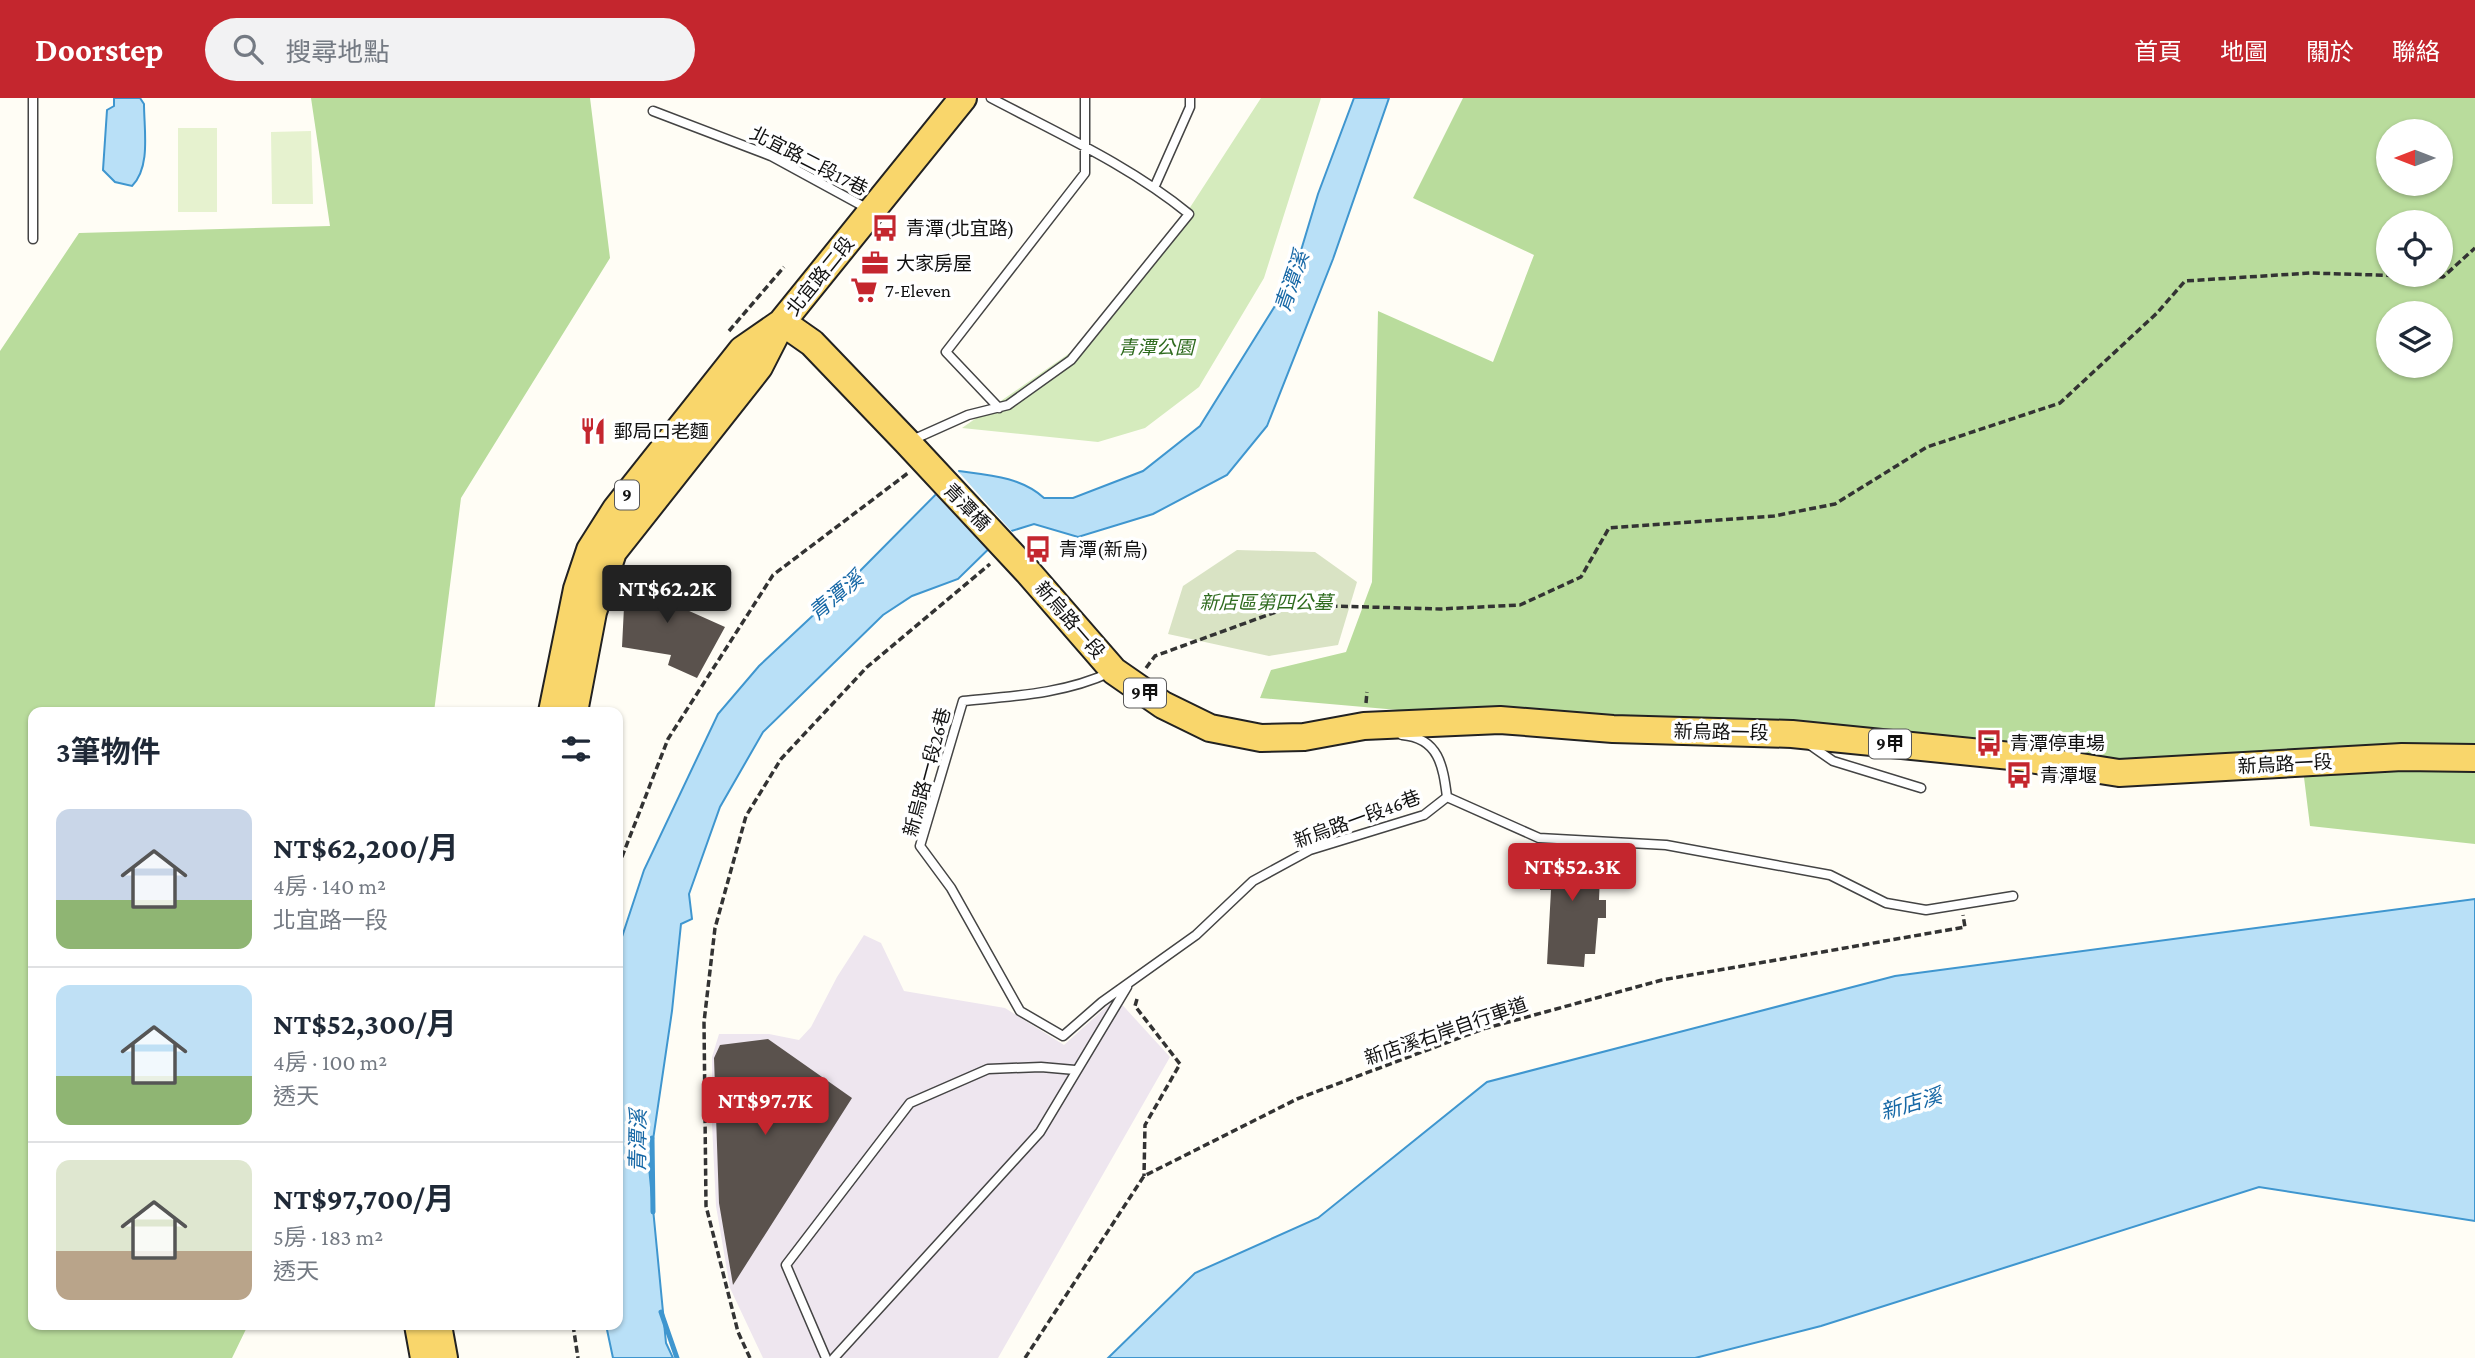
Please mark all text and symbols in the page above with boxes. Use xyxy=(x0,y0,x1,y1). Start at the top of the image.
search box xyxy=(205,18,695,81)
icon: search xyxy=(229,30,267,68)
text: Doorstep xyxy=(35,31,163,68)
text: 搜尋地點 xyxy=(285,38,389,67)
text: 首頁 xyxy=(2134,38,2182,65)
text: 地圖 xyxy=(2220,38,2268,65)
text: 關於 xyxy=(2306,38,2354,65)
text: 聯絡 xyxy=(2392,38,2440,65)
north arrow xyxy=(2376,119,2454,196)
map controls xyxy=(2376,119,2453,378)
street label: 北宜路二段17巷 xyxy=(747,122,871,200)
button: locate xyxy=(2376,210,2453,287)
bus stop icon: 青潭(北宜路) xyxy=(870,213,900,243)
place label: 青潭(北宜路) xyxy=(906,218,1014,240)
street label: 北宜路二段 xyxy=(782,232,858,320)
water label: 青潭溪 xyxy=(1270,245,1315,316)
office icon: 大家房屋 xyxy=(860,248,890,278)
place label: 大家房屋 xyxy=(896,253,972,274)
supermarket icon: 7-Eleven xyxy=(849,275,879,305)
place label: 7-Eleven xyxy=(885,280,951,301)
button: layers xyxy=(2376,301,2453,378)
park label: 青潭公園 xyxy=(1118,337,1197,358)
restaurant icon: 郵局口老麵 xyxy=(578,416,608,446)
place label: 郵局口老麵 xyxy=(614,421,709,442)
street label: 青潭橋 xyxy=(940,479,994,535)
road number: 9 xyxy=(615,480,639,510)
bus stop icon: 青潭(新烏) xyxy=(1023,534,1053,564)
place label: 青潭(新烏) xyxy=(1059,539,1148,561)
water label: 青潭溪 xyxy=(804,565,870,625)
pin: NT$62.2K xyxy=(595,566,739,625)
text: NT$62.2K xyxy=(618,575,716,601)
street label: 新烏路一段 xyxy=(1031,577,1109,663)
park label: 新店區第四公墓 xyxy=(1199,592,1335,613)
road number: 9甲 xyxy=(1124,678,1166,708)
street label: 新烏路一段26巷 xyxy=(900,705,954,839)
street label: 新烏路一段 xyxy=(1673,721,1769,743)
bus stop icon: 青潭停車場 xyxy=(1974,728,2004,758)
icon: filters xyxy=(557,730,595,768)
road number: 9甲 xyxy=(1869,730,1911,758)
place label: 青潭停車場 xyxy=(2010,733,2105,754)
text: 3筆物件 xyxy=(56,735,161,768)
street label: 新烏路一段 xyxy=(2237,751,2333,777)
bus stop icon: 青潭堰 xyxy=(2004,760,2034,790)
place label: 青潭堰 xyxy=(2040,765,2097,786)
street label: 新烏路一段46巷 xyxy=(1291,786,1423,852)
text: NT$62,200/月 xyxy=(273,831,458,864)
icon: home xyxy=(112,837,196,921)
pin: NT$52.3K xyxy=(1500,844,1644,903)
text: NT$52.3K xyxy=(1524,853,1620,879)
text: 4房 · 140 m² xyxy=(273,873,386,899)
text: 北宜路一段 xyxy=(273,907,388,933)
street label: 新店溪右岸自行車道 xyxy=(1362,993,1530,1069)
text: NT$52,300/月 xyxy=(273,1007,456,1040)
icon: home xyxy=(112,1013,196,1097)
text: 4房 · 100 m² xyxy=(273,1049,387,1075)
pin: NT$97.7K xyxy=(693,1077,837,1137)
text: 透天 xyxy=(273,1083,319,1109)
water label: 新店溪 xyxy=(1877,1083,1947,1124)
text: NT$97.7K xyxy=(718,1087,812,1113)
water label: 青潭溪 xyxy=(625,1106,651,1173)
text: NT$97,700/月 xyxy=(273,1182,454,1215)
icon: home xyxy=(112,1188,196,1272)
text: 5房 · 183 m² xyxy=(273,1224,383,1250)
text: 透天 xyxy=(273,1258,319,1284)

